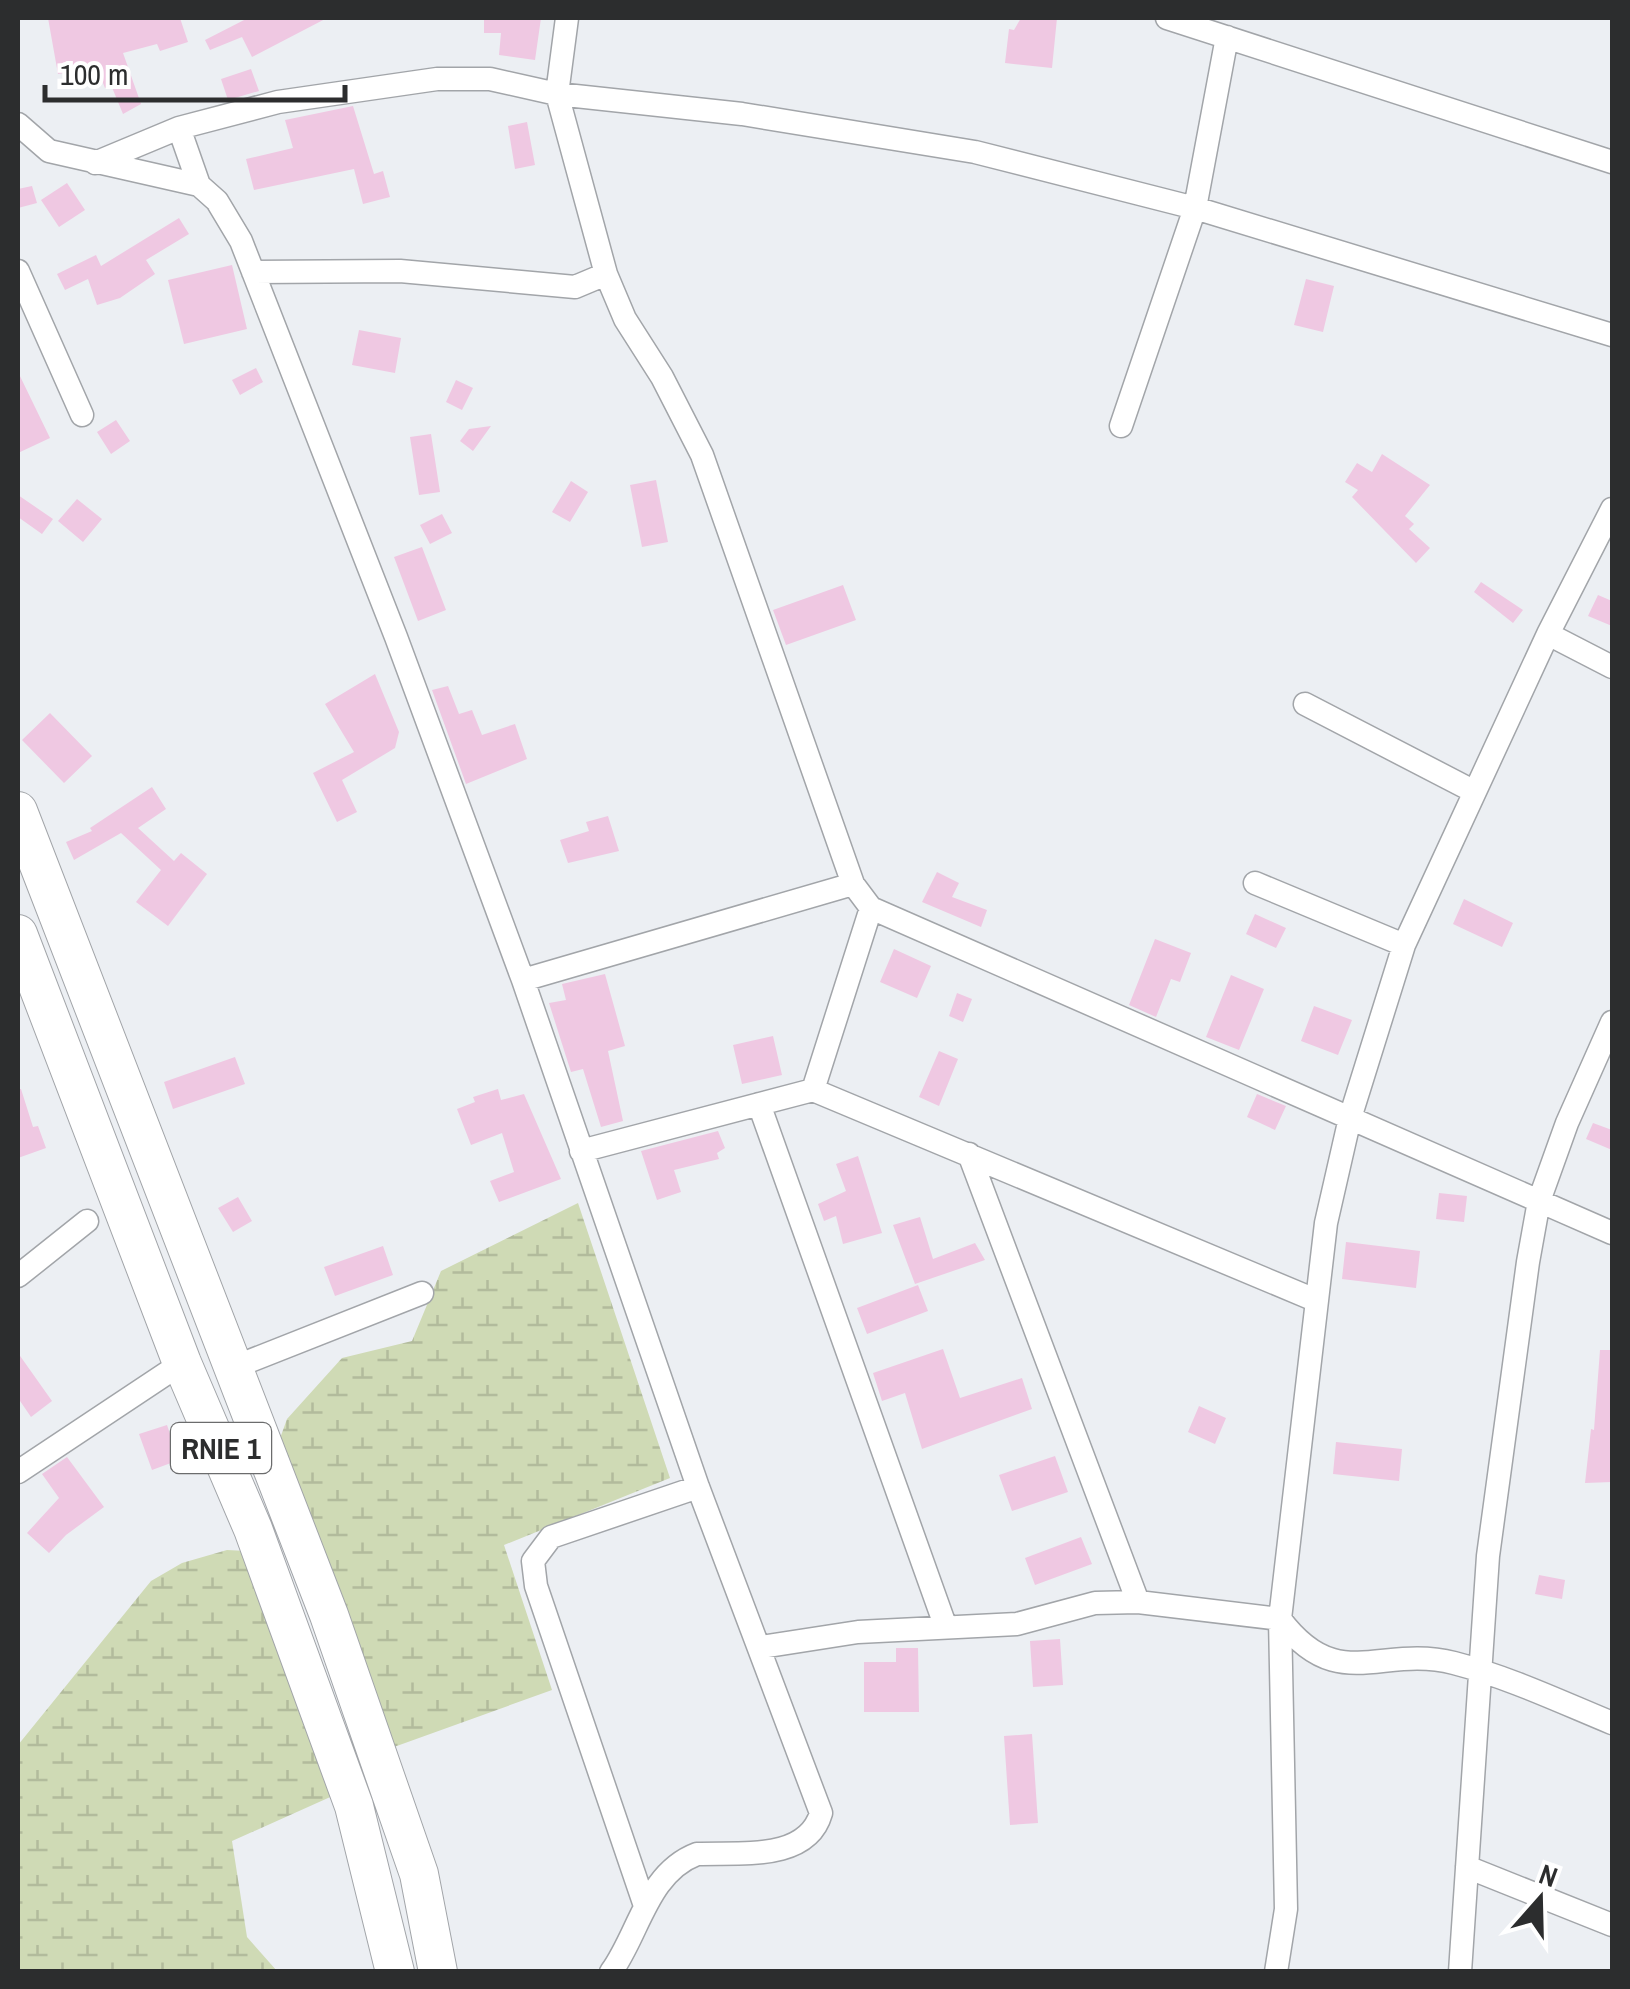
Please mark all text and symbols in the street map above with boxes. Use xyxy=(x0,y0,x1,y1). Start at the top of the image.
scale bar xyxy=(45,40,345,102)
text: 100 m xyxy=(60,54,128,94)
road number: RNIE 1 xyxy=(171,1423,271,1473)
north arrow xyxy=(1490,1849,1590,1949)
text: N xyxy=(1534,1855,1563,1896)

